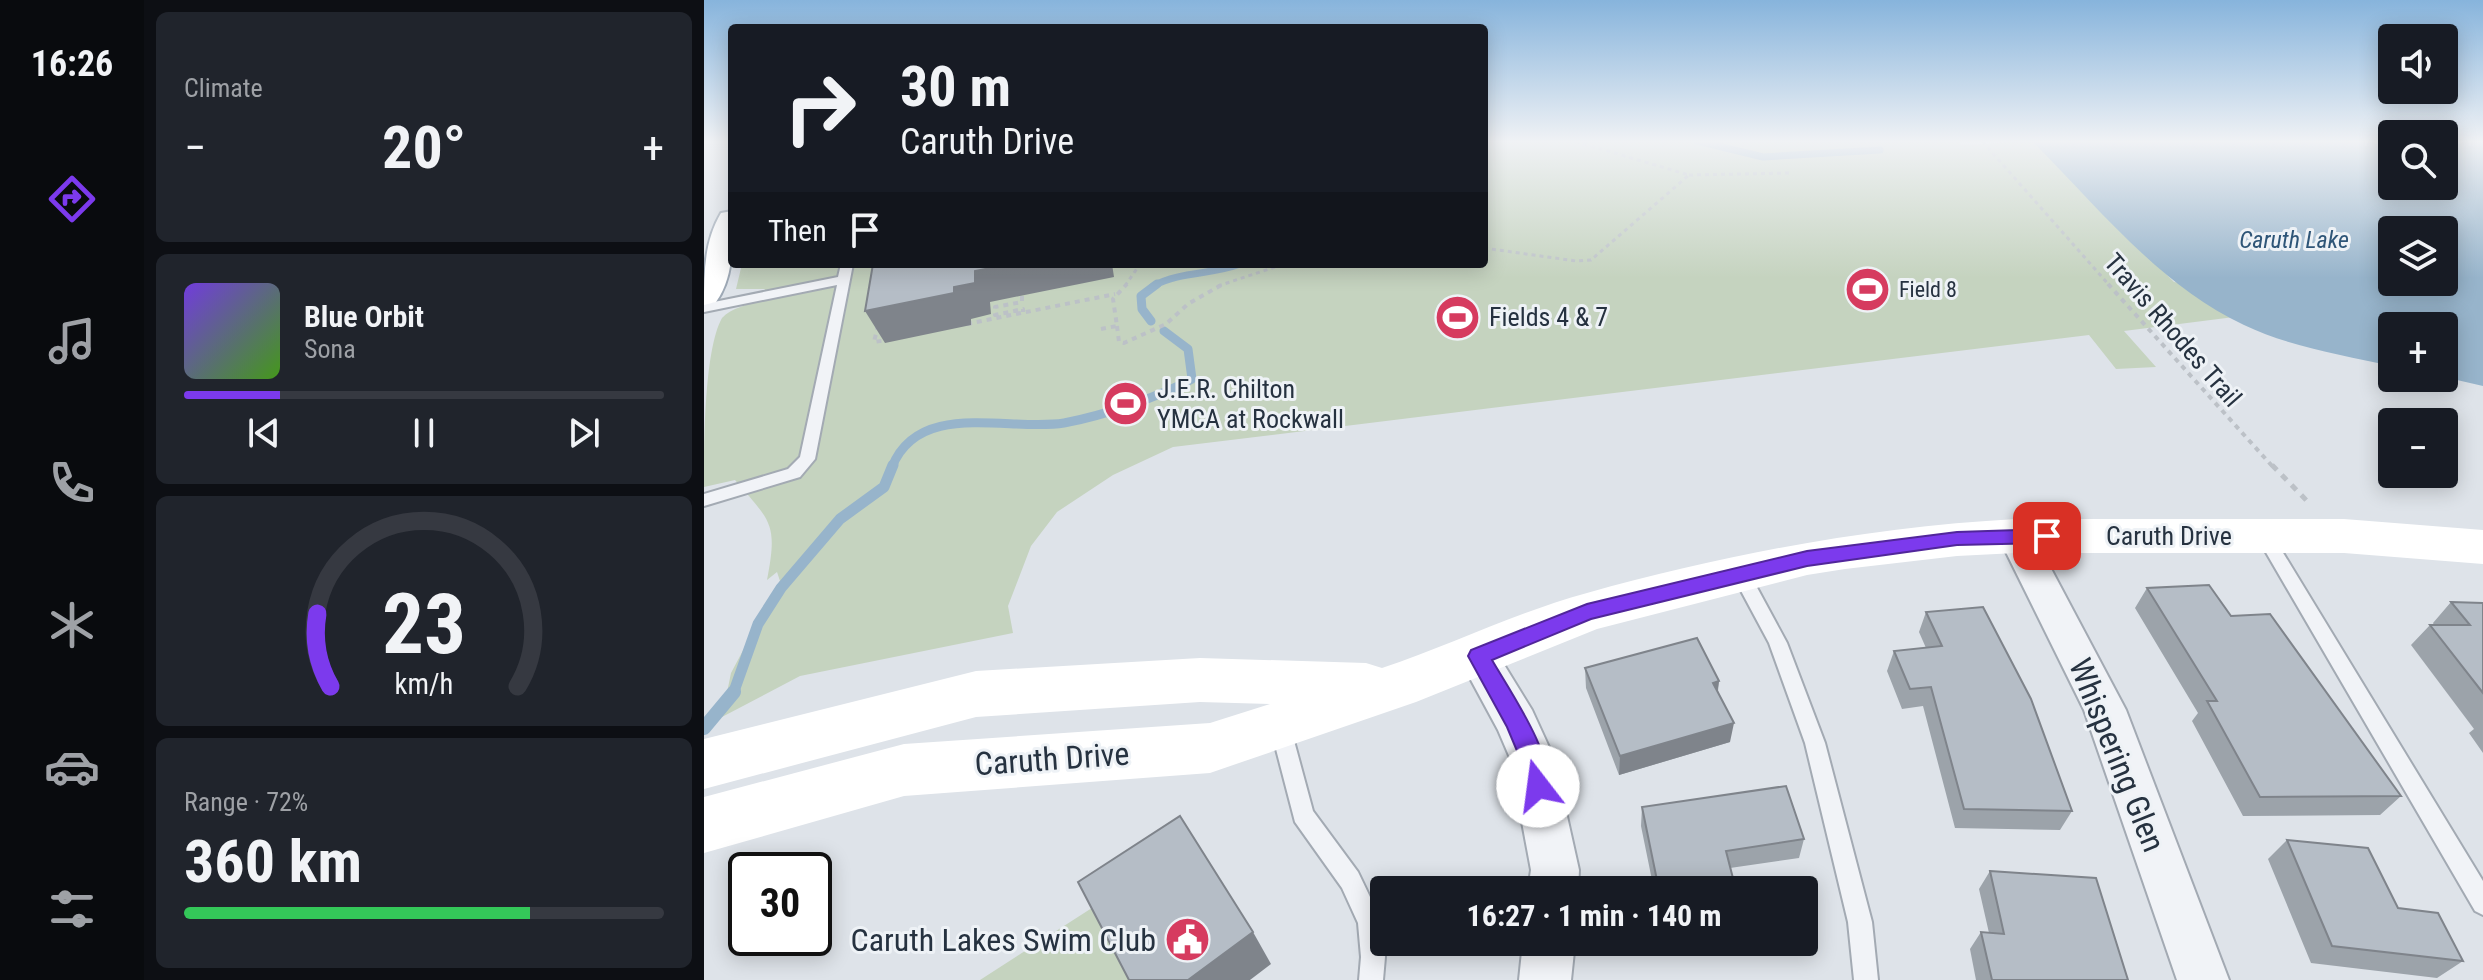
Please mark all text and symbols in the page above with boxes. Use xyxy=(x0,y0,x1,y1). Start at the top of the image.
map controls xyxy=(2378,24,2458,488)
button: sound xyxy=(2378,24,2458,104)
text: 16:26 xyxy=(31,43,113,85)
text: 30 m xyxy=(900,54,1011,120)
icon: right xyxy=(768,56,872,160)
text: Climate xyxy=(184,73,263,103)
text: 20° xyxy=(382,112,466,183)
button: search xyxy=(2378,120,2458,200)
text: Caruth Drive xyxy=(900,121,1074,163)
text: − xyxy=(184,122,206,174)
text: + xyxy=(642,122,664,174)
icon: directions xyxy=(44,171,100,227)
icon: arrive xyxy=(843,208,887,252)
text: Then xyxy=(768,213,827,248)
button: layers xyxy=(2378,216,2458,296)
water label: Caruth Lake xyxy=(2239,226,2349,254)
street label: Travis Rhodes Trail xyxy=(2098,247,2248,413)
sports icon: Field 8 xyxy=(1844,265,1892,313)
place label: Field 8 xyxy=(1899,277,1957,302)
sports icon: Fields 4 & 7 xyxy=(1434,293,1482,341)
text: Blue Orbit xyxy=(304,299,424,334)
place label: Fields 4 & 7 xyxy=(1489,302,1608,332)
button: + xyxy=(2378,312,2458,392)
icon: music xyxy=(44,313,100,369)
text: Sona xyxy=(304,334,356,364)
place label: J.E.R. Chilton YMCA at Rockwall xyxy=(1157,374,1344,434)
sports icon: J.E.R. Chilton YMCA at Rockwall xyxy=(1102,380,1150,428)
button: − xyxy=(2378,408,2458,488)
icon: previous xyxy=(242,411,286,455)
icon: pause xyxy=(402,411,446,455)
icon: next xyxy=(562,411,606,455)
icon: phone xyxy=(44,455,100,511)
pin xyxy=(2013,502,2081,570)
icon: arrive xyxy=(2025,514,2069,558)
street label: Caruth Drive xyxy=(2106,521,2232,551)
text: 23 xyxy=(382,576,466,673)
icon: climate xyxy=(44,597,100,653)
street label: Whispering Glen xyxy=(2061,653,2173,857)
text: km/h xyxy=(395,667,453,701)
street label: Caruth Drive xyxy=(973,735,1131,783)
icon: car xyxy=(44,739,100,795)
position arrow xyxy=(1496,744,1580,828)
text: Range · 72% xyxy=(184,787,308,817)
text: 360 km xyxy=(184,826,362,897)
speed limit sign: 30 xyxy=(728,852,832,956)
icon: filters xyxy=(44,881,100,937)
text: 16:27 · 1 min · 140 m xyxy=(1467,898,1721,933)
public building icon: Caruth Lakes Swim Club xyxy=(1163,916,1211,964)
place label: Caruth Lakes Swim Club xyxy=(851,921,1156,959)

